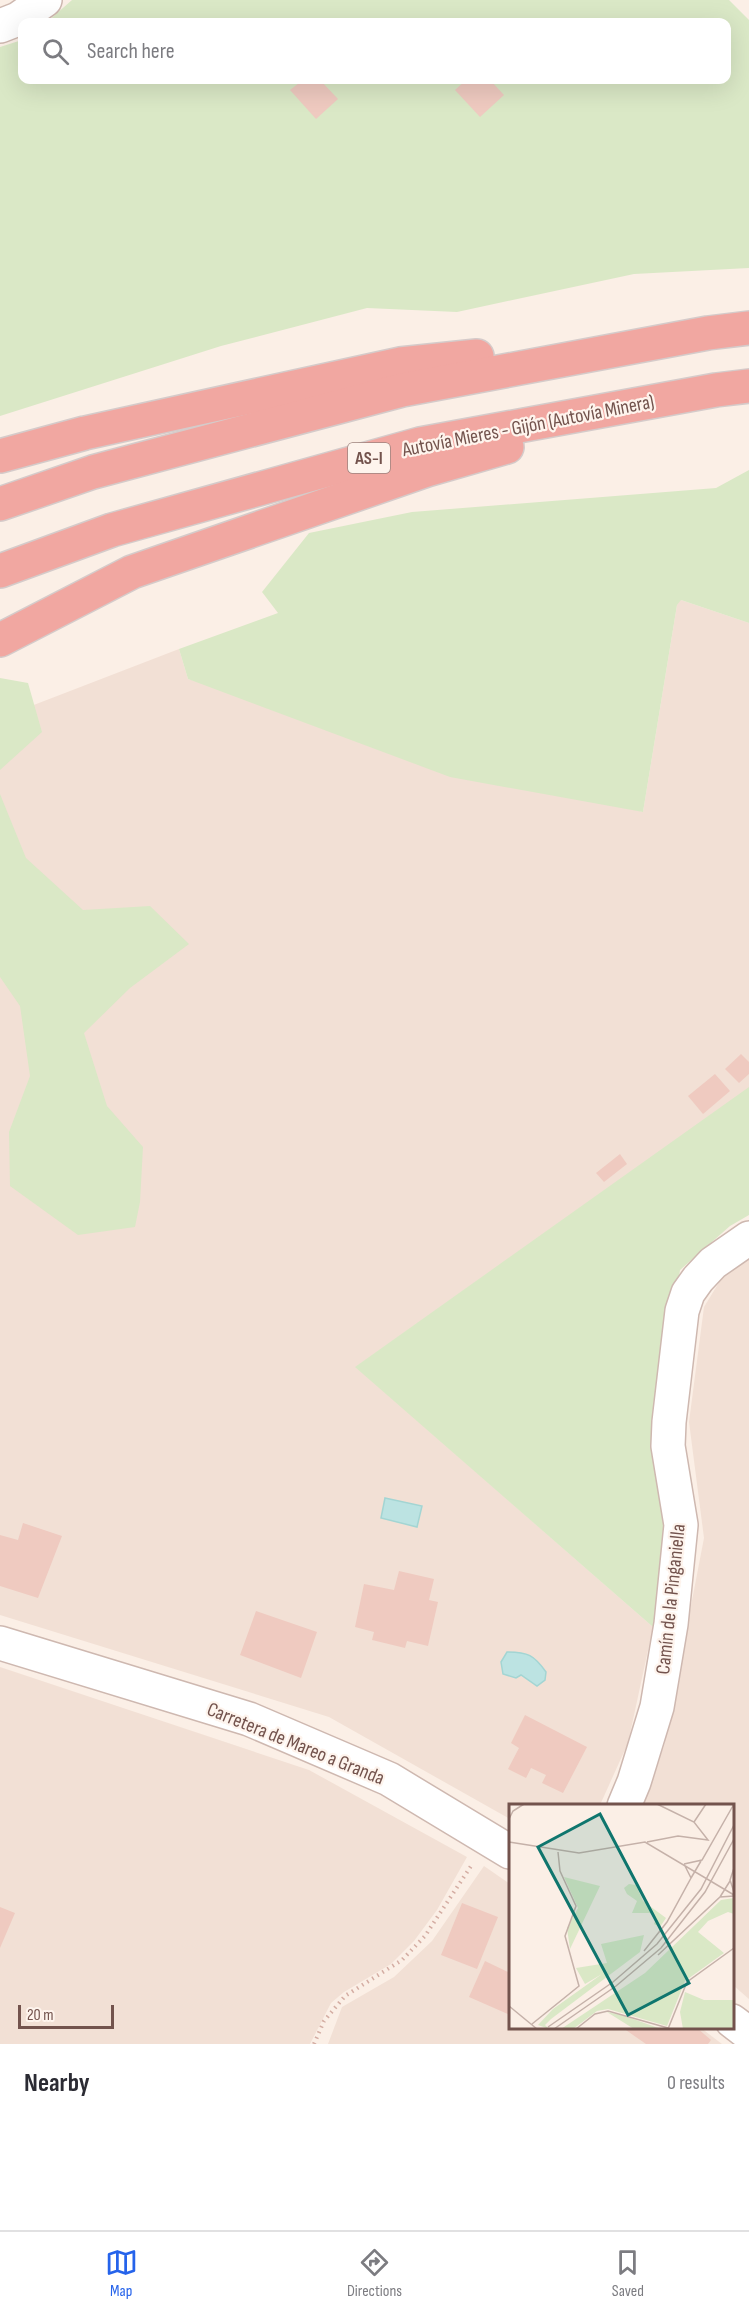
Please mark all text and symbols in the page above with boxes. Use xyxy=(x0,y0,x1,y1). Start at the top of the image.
search box xyxy=(18,18,731,84)
icon: search xyxy=(39,35,72,68)
text: Search here xyxy=(87,38,174,65)
street label: Autovía Mieres - Gijón (Autovía Minera) xyxy=(399,390,656,462)
road number: AS-I xyxy=(348,443,390,473)
street label: Camín de la Pinganiella xyxy=(651,1523,691,1676)
street label: Carretera de Mareo a Granda xyxy=(203,1697,388,1790)
inset map xyxy=(509,1804,734,2029)
scale bar xyxy=(18,2002,114,2030)
text: 20 m xyxy=(27,2006,54,2025)
text: Nearby xyxy=(24,2068,90,2099)
text: 0 results xyxy=(667,2071,725,2095)
tab: Map xyxy=(105,2246,138,2301)
tab: Directions xyxy=(347,2246,402,2301)
tab: Saved xyxy=(611,2246,644,2301)

